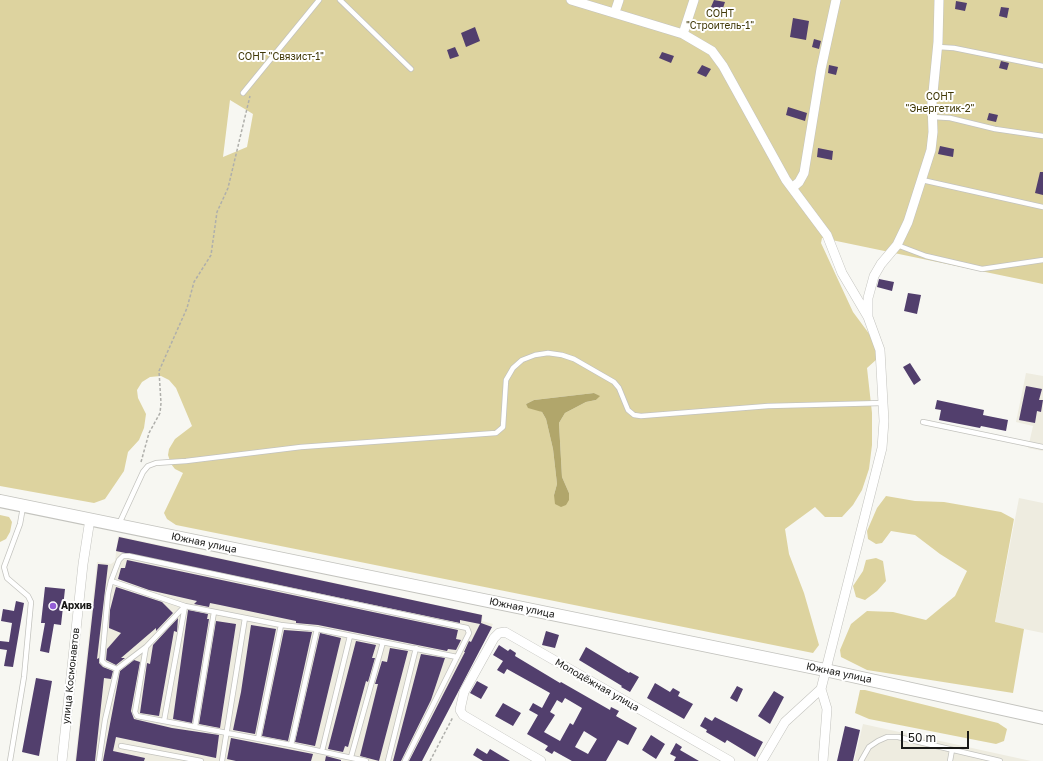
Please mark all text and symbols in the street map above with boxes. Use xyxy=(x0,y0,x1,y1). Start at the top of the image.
park label: СОНТ "Строитель-1" xyxy=(686,8,754,32)
park label: СОНТ "Связист-1" xyxy=(238,51,324,63)
park label: СОНТ "Энергетик-2" xyxy=(906,91,974,114)
street label: Южная улица xyxy=(170,530,238,556)
street label: Южная улица xyxy=(488,595,556,621)
place label: Архив xyxy=(61,600,92,612)
marker: Архив xyxy=(48,601,58,611)
street label: улица Космонавтов xyxy=(60,627,82,725)
street label: Молодёжная улица xyxy=(553,656,641,714)
street label: Южная улица xyxy=(805,660,873,686)
scale bar xyxy=(903,723,971,749)
text: 50 m xyxy=(908,730,936,745)

